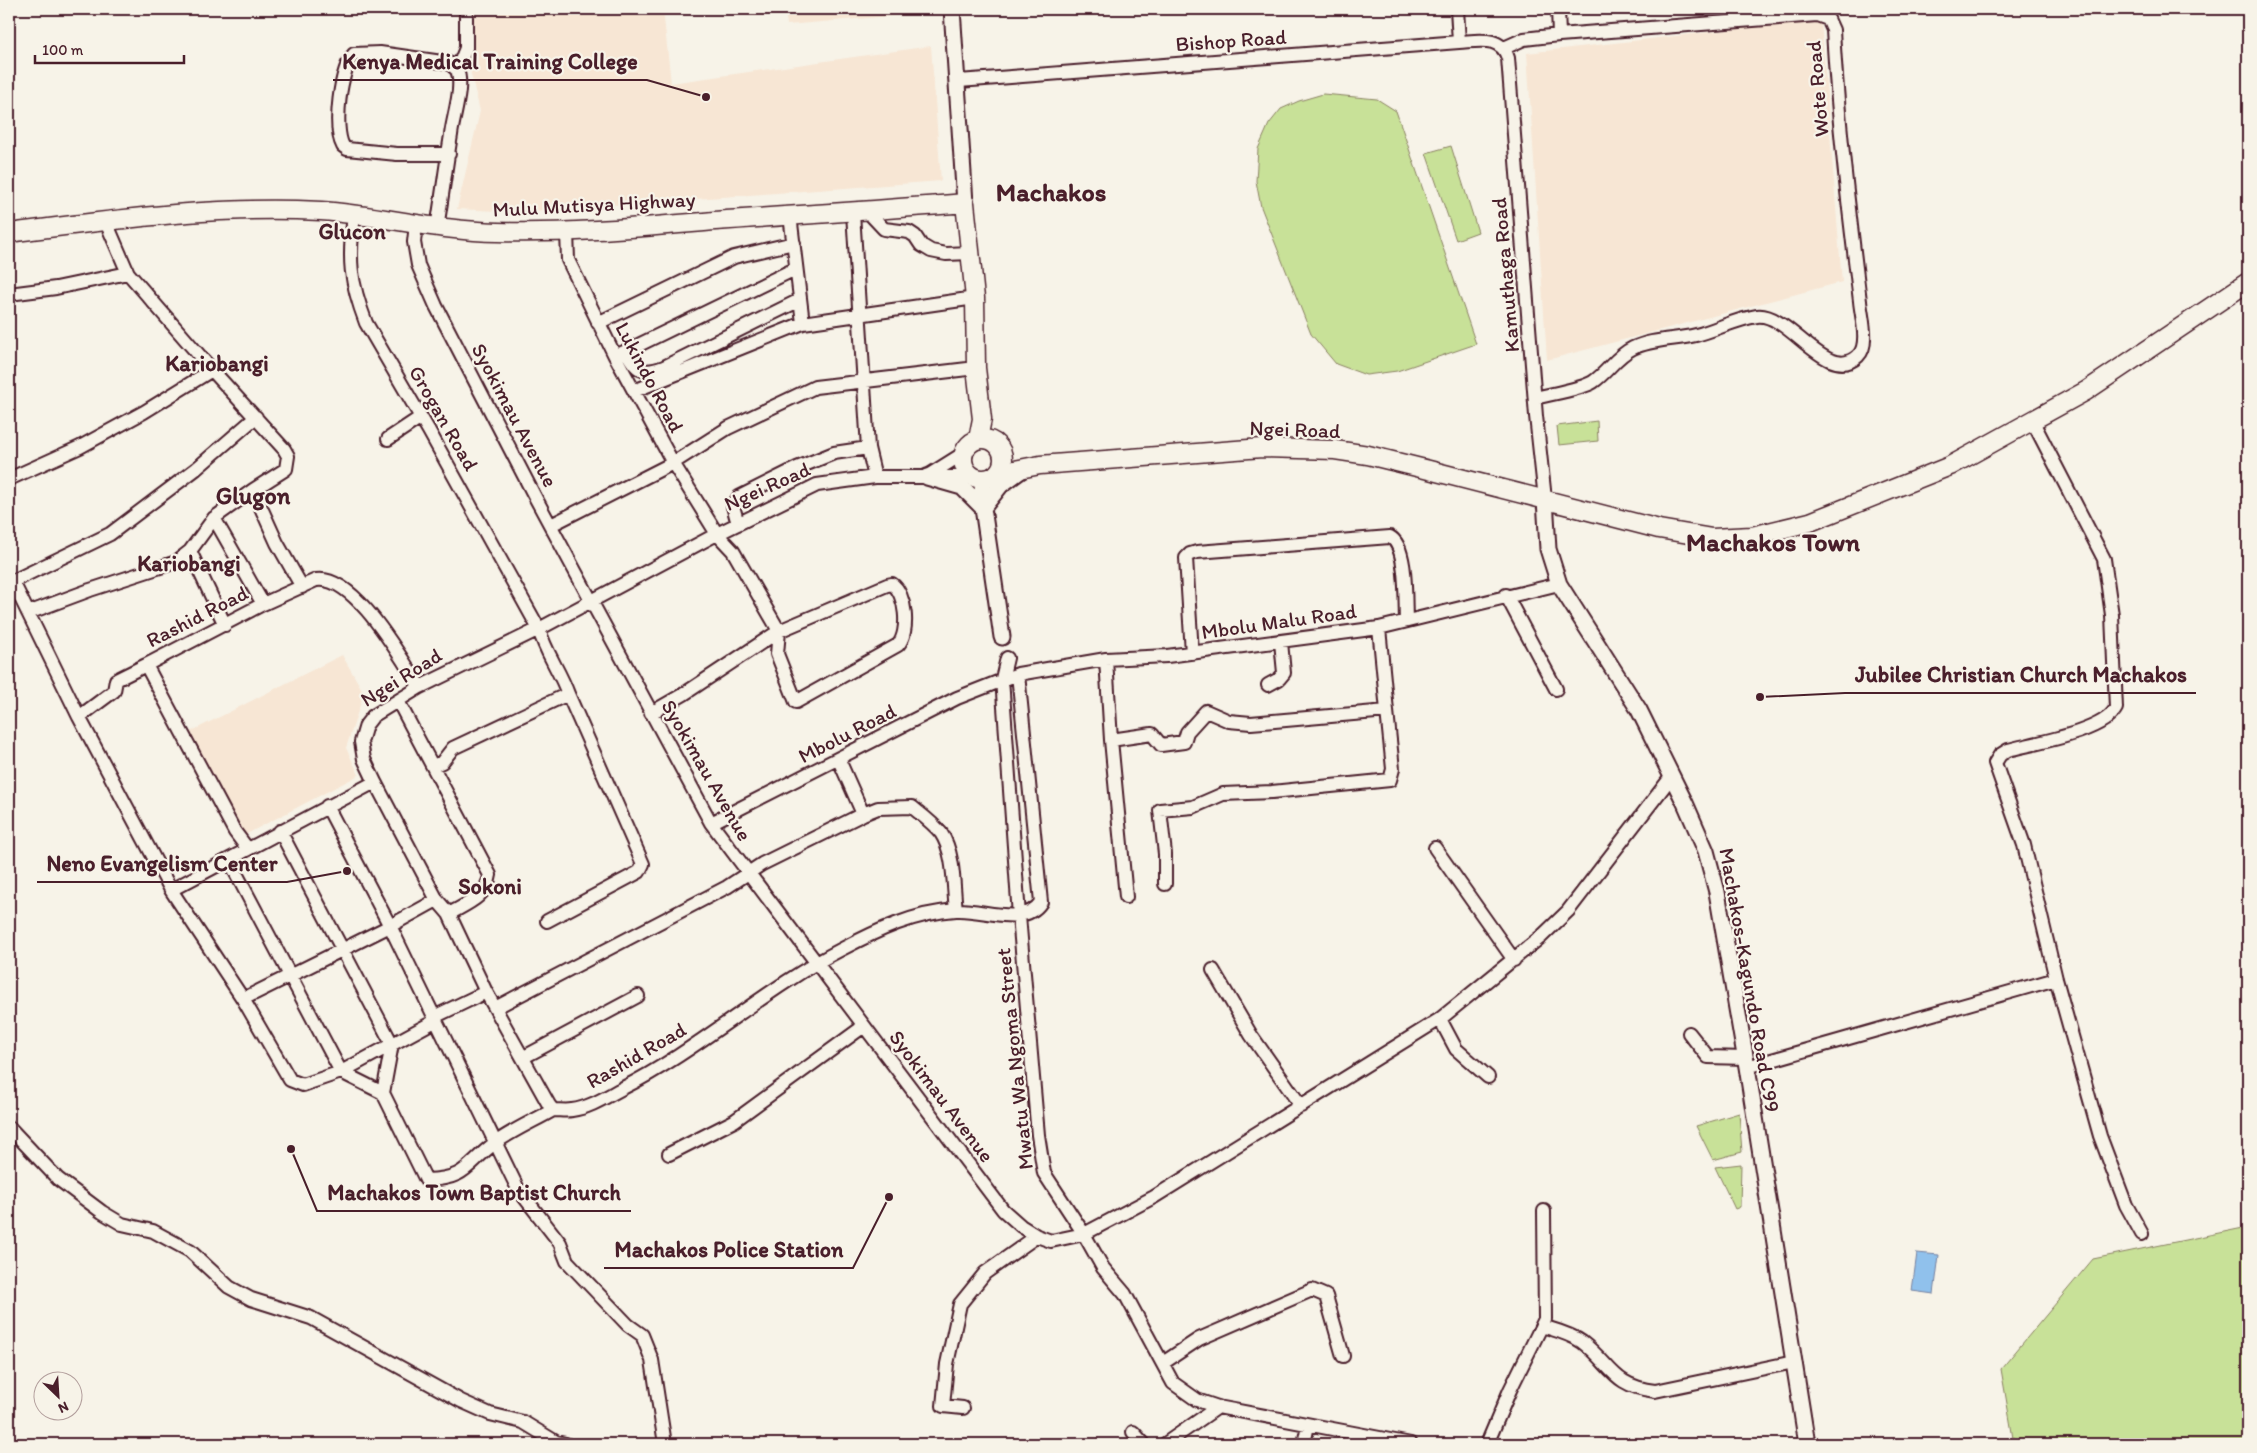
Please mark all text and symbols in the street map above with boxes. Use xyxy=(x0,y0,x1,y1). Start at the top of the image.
street label: Bishop Road xyxy=(1175,24,1288,56)
scale bar xyxy=(35,32,184,64)
street label: Wote Road xyxy=(1800,40,1834,138)
text: 100 m xyxy=(42,41,84,59)
callout: Kenya Medical Training College xyxy=(333,43,647,80)
text: Kenya Medical Training College xyxy=(342,48,638,75)
district label: Machakos xyxy=(996,176,1106,208)
street label: Mulu Mutisya Highway xyxy=(492,186,696,222)
street label: Kamuthaga Road xyxy=(1486,197,1524,353)
district label: Glucon xyxy=(318,218,386,245)
street label: Lukindo Road xyxy=(610,317,690,437)
street label: Syokimau Avenue xyxy=(467,339,563,491)
district label: Kariobangi xyxy=(165,350,269,377)
street label: Grogan Road xyxy=(404,361,484,475)
street label: Ngei Road xyxy=(1249,415,1341,443)
street label: Ngei Road xyxy=(720,456,814,516)
district label: Glugon xyxy=(216,481,291,511)
district label: Machakos Town xyxy=(1686,526,1860,558)
district label: Kariobangi xyxy=(137,550,241,577)
street label: Rashid Road xyxy=(142,579,253,652)
street label: Mbolu Malu Road xyxy=(1200,598,1359,644)
street label: Ngei Road xyxy=(356,642,447,712)
callout: Jubilee Christian Church Machakos xyxy=(1845,656,2196,693)
text: Jubilee Christian Church Machakos xyxy=(1854,661,2187,688)
street label: Syokimau Avenue xyxy=(656,695,758,845)
street label: Mbolu Road xyxy=(794,697,901,768)
callout: Neno Evangelism Center xyxy=(37,845,287,882)
street label: Machakos-Kagundo Road C99 xyxy=(1714,846,1786,1114)
text: Neno Evangelism Center xyxy=(46,850,279,877)
district label: Sokoni xyxy=(458,873,522,900)
street label: Mwatu Wa Ngoma Street xyxy=(990,947,1038,1171)
street label: Rashid Road xyxy=(582,1016,691,1094)
street label: Syokimau Avenue xyxy=(884,1025,1000,1167)
callout: Machakos Town Baptist Church xyxy=(317,1174,631,1211)
text: Machakos Town Baptist Church xyxy=(327,1179,621,1206)
callout: Machakos Police Station xyxy=(604,1231,853,1268)
text: Machakos Police Station xyxy=(615,1236,844,1263)
north arrow xyxy=(32,1370,82,1420)
text: N xyxy=(55,1398,71,1417)

